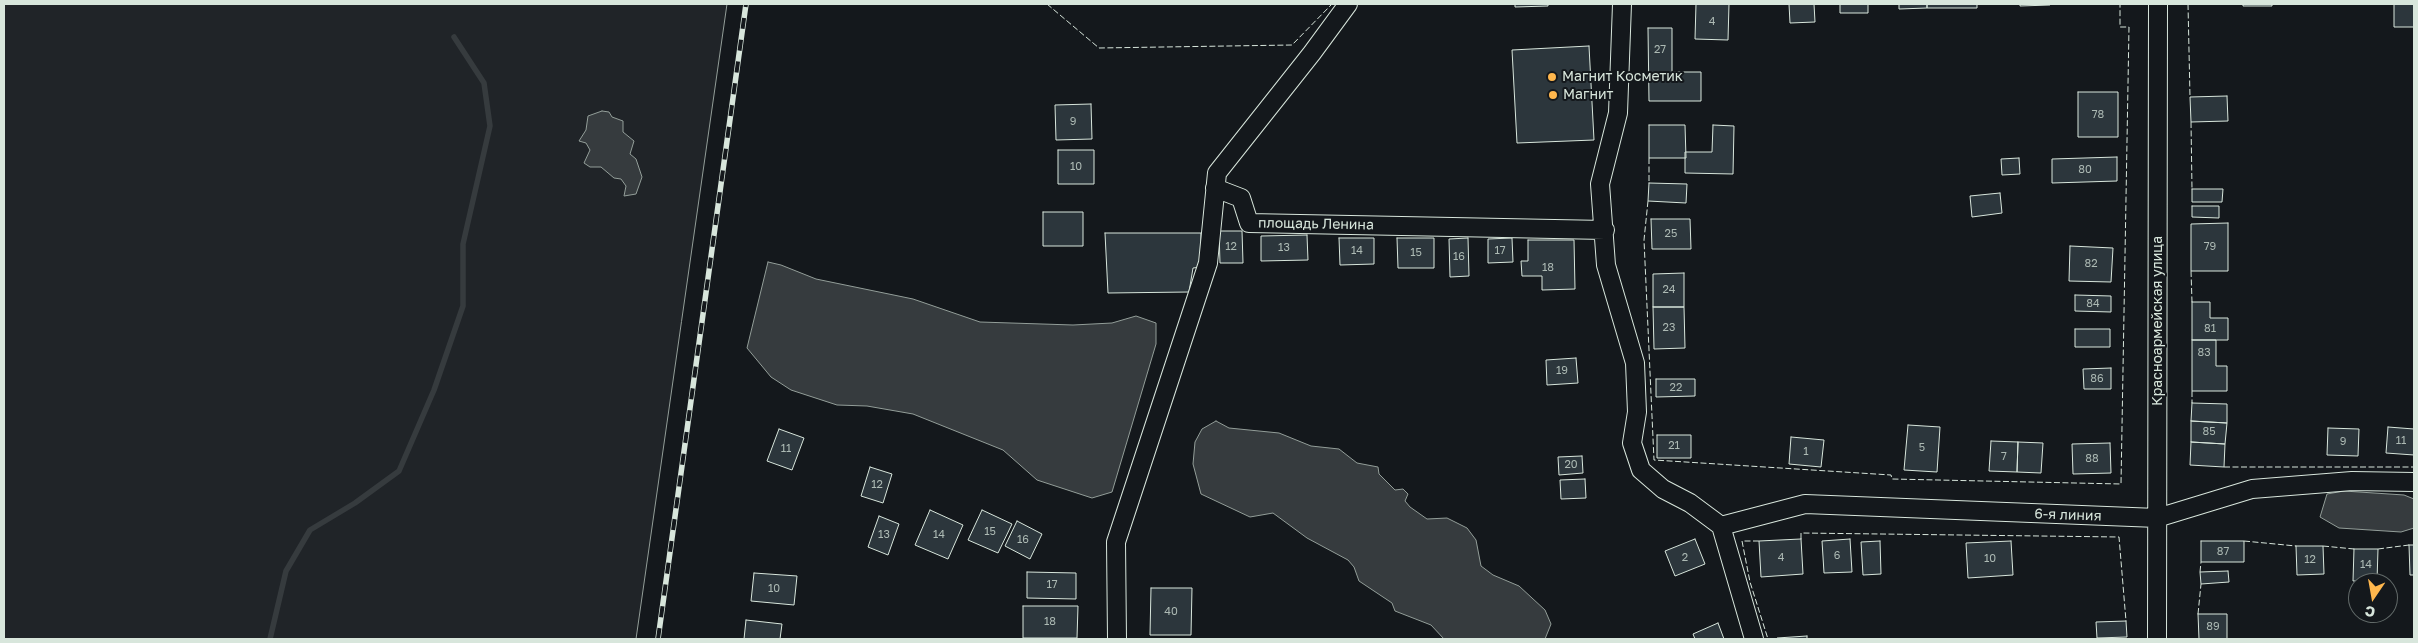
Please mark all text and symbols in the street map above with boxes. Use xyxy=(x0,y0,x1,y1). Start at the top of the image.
house number: 4 xyxy=(1709,15,1715,29)
house number: 27 xyxy=(1654,43,1666,57)
place label: Магнит Косметик xyxy=(1562,69,1683,85)
marker: Магнит Косметик xyxy=(1546,71,1558,83)
place label: Магнит xyxy=(1563,87,1613,103)
marker: Магнит xyxy=(1547,89,1559,101)
house number: 78 xyxy=(2092,108,2104,122)
house number: 9 xyxy=(1070,115,1076,129)
house number: 10 xyxy=(1070,160,1082,174)
house number: 80 xyxy=(2078,163,2092,177)
street label: площадь Ленина xyxy=(1258,215,1374,233)
house number: 25 xyxy=(1665,227,1677,241)
street label: Красноармейская улица xyxy=(2150,236,2166,406)
house number: 12 xyxy=(1225,240,1237,254)
house number: 79 xyxy=(2204,240,2216,254)
house number: 13 xyxy=(1278,241,1290,255)
house number: 14 xyxy=(1351,244,1363,258)
house number: 17 xyxy=(1494,244,1506,258)
house number: 15 xyxy=(1410,246,1422,260)
house number: 16 xyxy=(1453,250,1465,264)
house number: 82 xyxy=(2084,257,2098,271)
house number: 18 xyxy=(1542,261,1554,275)
house number: 24 xyxy=(1662,283,1676,297)
house number: 84 xyxy=(2086,297,2100,311)
house number: 23 xyxy=(1663,321,1675,335)
house number: 81 xyxy=(2204,322,2216,336)
house number: 83 xyxy=(2197,346,2211,360)
house number: 19 xyxy=(1556,364,1568,378)
house number: 86 xyxy=(2090,372,2104,386)
house number: 22 xyxy=(1670,381,1682,395)
house number: 85 xyxy=(2202,425,2216,439)
house number: 11 xyxy=(2396,434,2406,448)
house number: 9 xyxy=(2340,435,2346,449)
house number: 21 xyxy=(1668,439,1680,453)
house number: 5 xyxy=(1919,441,1925,455)
house number: 11 xyxy=(781,442,791,456)
house number: 1 xyxy=(1803,445,1809,459)
house number: 7 xyxy=(2001,450,2007,464)
house number: 88 xyxy=(2085,452,2099,466)
house number: 20 xyxy=(1564,458,1578,472)
house number: 12 xyxy=(871,478,883,492)
street label: 6-я линия xyxy=(2034,505,2102,525)
house number: 15 xyxy=(984,525,996,539)
house number: 13 xyxy=(878,528,890,542)
house number: 14 xyxy=(933,528,945,542)
house number: 16 xyxy=(1017,533,1029,547)
house number: 87 xyxy=(2217,545,2229,559)
house number: 6 xyxy=(1834,549,1840,563)
house number: 2 xyxy=(1682,551,1688,565)
house number: 4 xyxy=(1778,551,1784,565)
house number: 10 xyxy=(1984,552,1996,566)
house number: 12 xyxy=(2304,553,2316,567)
house number: 14 xyxy=(2360,558,2372,572)
north arrow xyxy=(2348,573,2398,623)
house number: 17 xyxy=(1046,578,1058,592)
house number: 10 xyxy=(768,582,780,596)
text: С xyxy=(2363,603,2377,622)
house number: 40 xyxy=(1164,605,1178,619)
house number: 18 xyxy=(1044,615,1056,629)
house number: 89 xyxy=(2206,620,2220,634)

